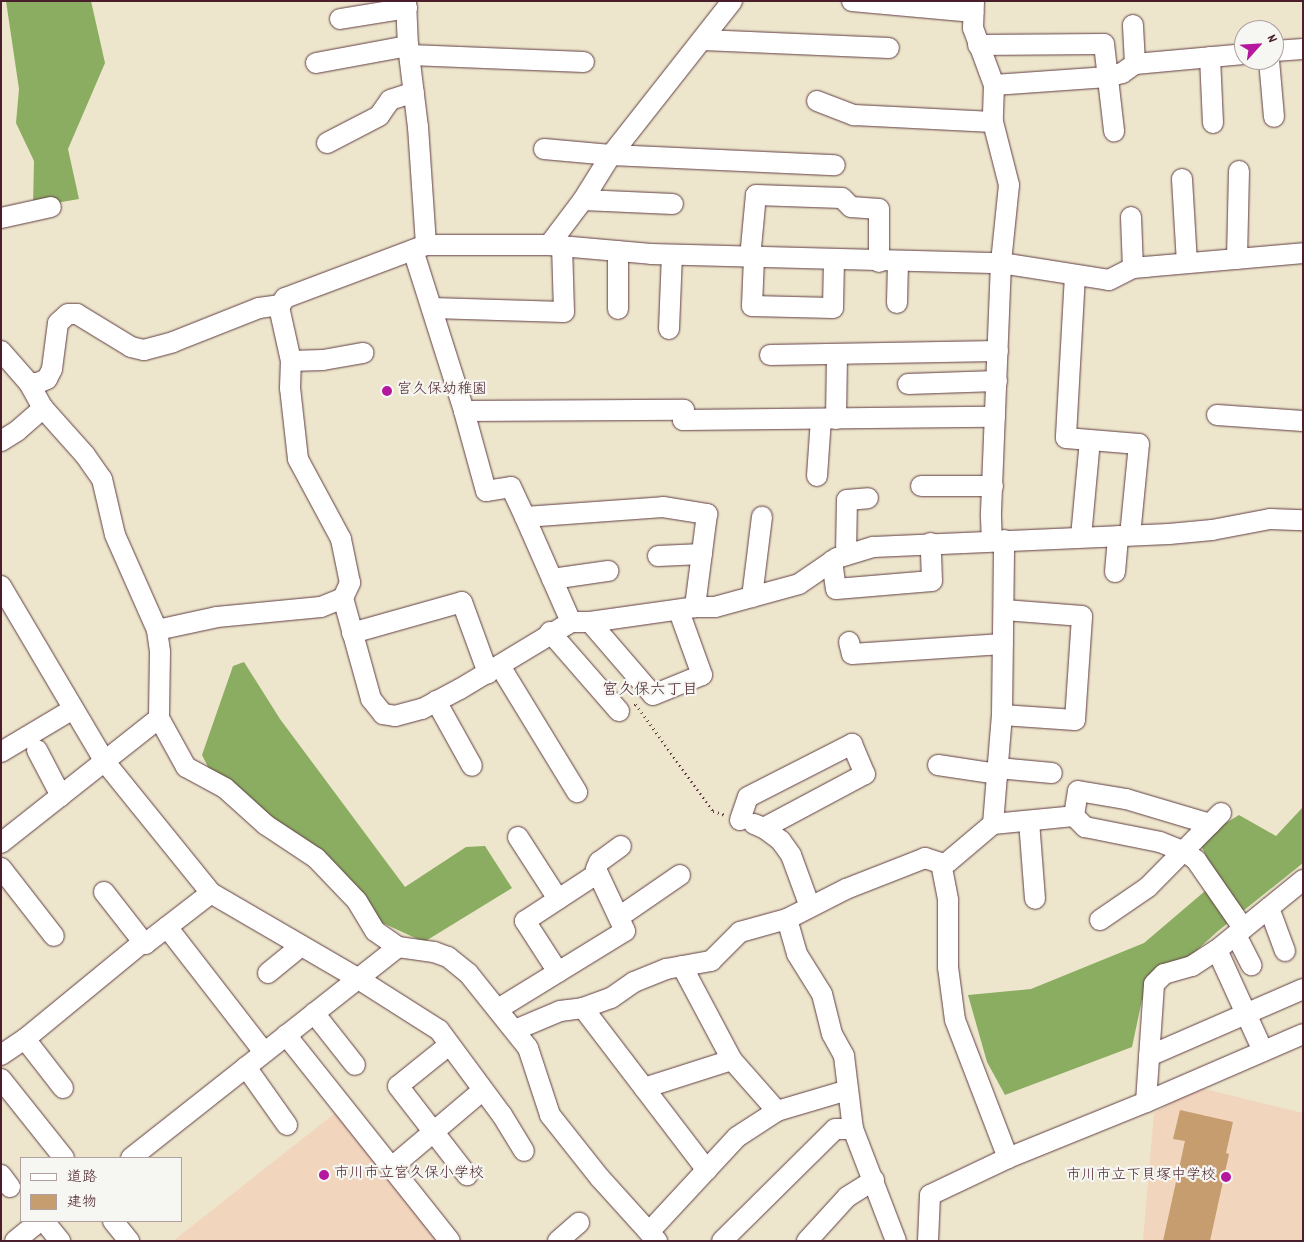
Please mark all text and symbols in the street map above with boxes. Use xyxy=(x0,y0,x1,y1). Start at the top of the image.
north arrow xyxy=(1234,20,1284,70)
text: N xyxy=(1261,31,1282,46)
place label: 宮久保幼稚園 xyxy=(397,382,487,400)
marker: 宮久保幼稚園 xyxy=(381,385,393,397)
district label: 宮久保六丁目 xyxy=(602,681,698,701)
legend xyxy=(20,1157,182,1222)
place label: 市川市立宮久保小学校 xyxy=(334,1166,484,1184)
text: 道路 xyxy=(67,1167,97,1189)
place label: 市川市立下貝塚中学校 xyxy=(1066,1168,1216,1186)
marker: 市川市立宮久保小学校 xyxy=(318,1169,330,1181)
marker: 市川市立下貝塚中学校 xyxy=(1220,1171,1232,1183)
text: 建物 xyxy=(67,1192,97,1214)

